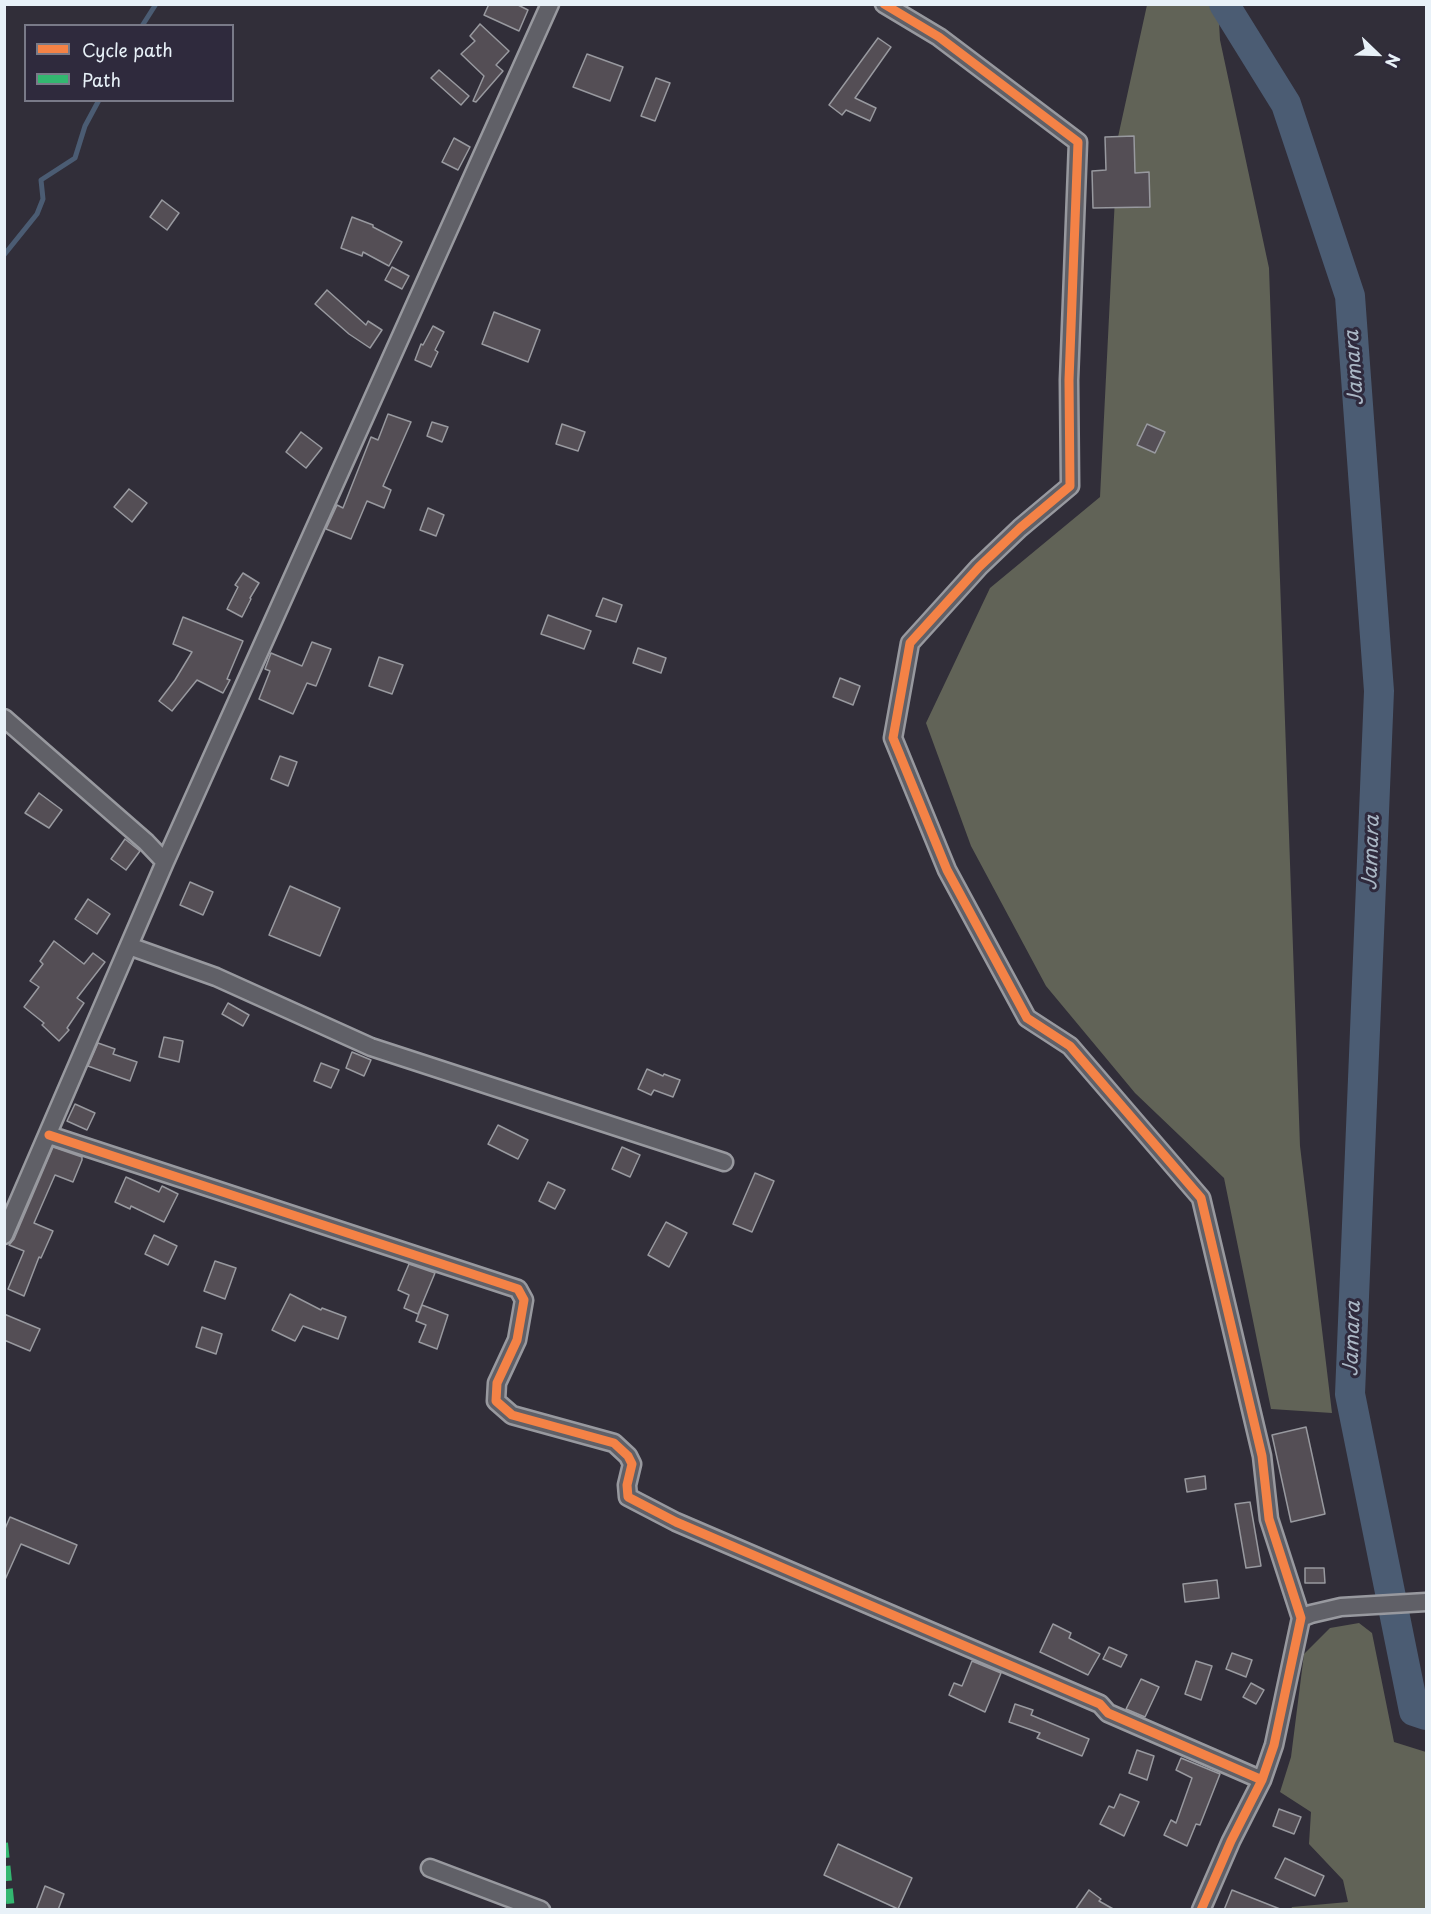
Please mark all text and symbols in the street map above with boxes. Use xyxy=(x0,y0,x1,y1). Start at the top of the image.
legend xyxy=(24,24,234,102)
north arrow xyxy=(1347,24,1407,84)
text: Cycle path xyxy=(82,36,173,63)
text: N xyxy=(1380,51,1407,72)
text: Path xyxy=(82,66,121,93)
water label: Jamara xyxy=(1340,330,1370,406)
water label: Jamara xyxy=(1359,815,1385,891)
water label: Jamara xyxy=(1340,1301,1366,1377)

